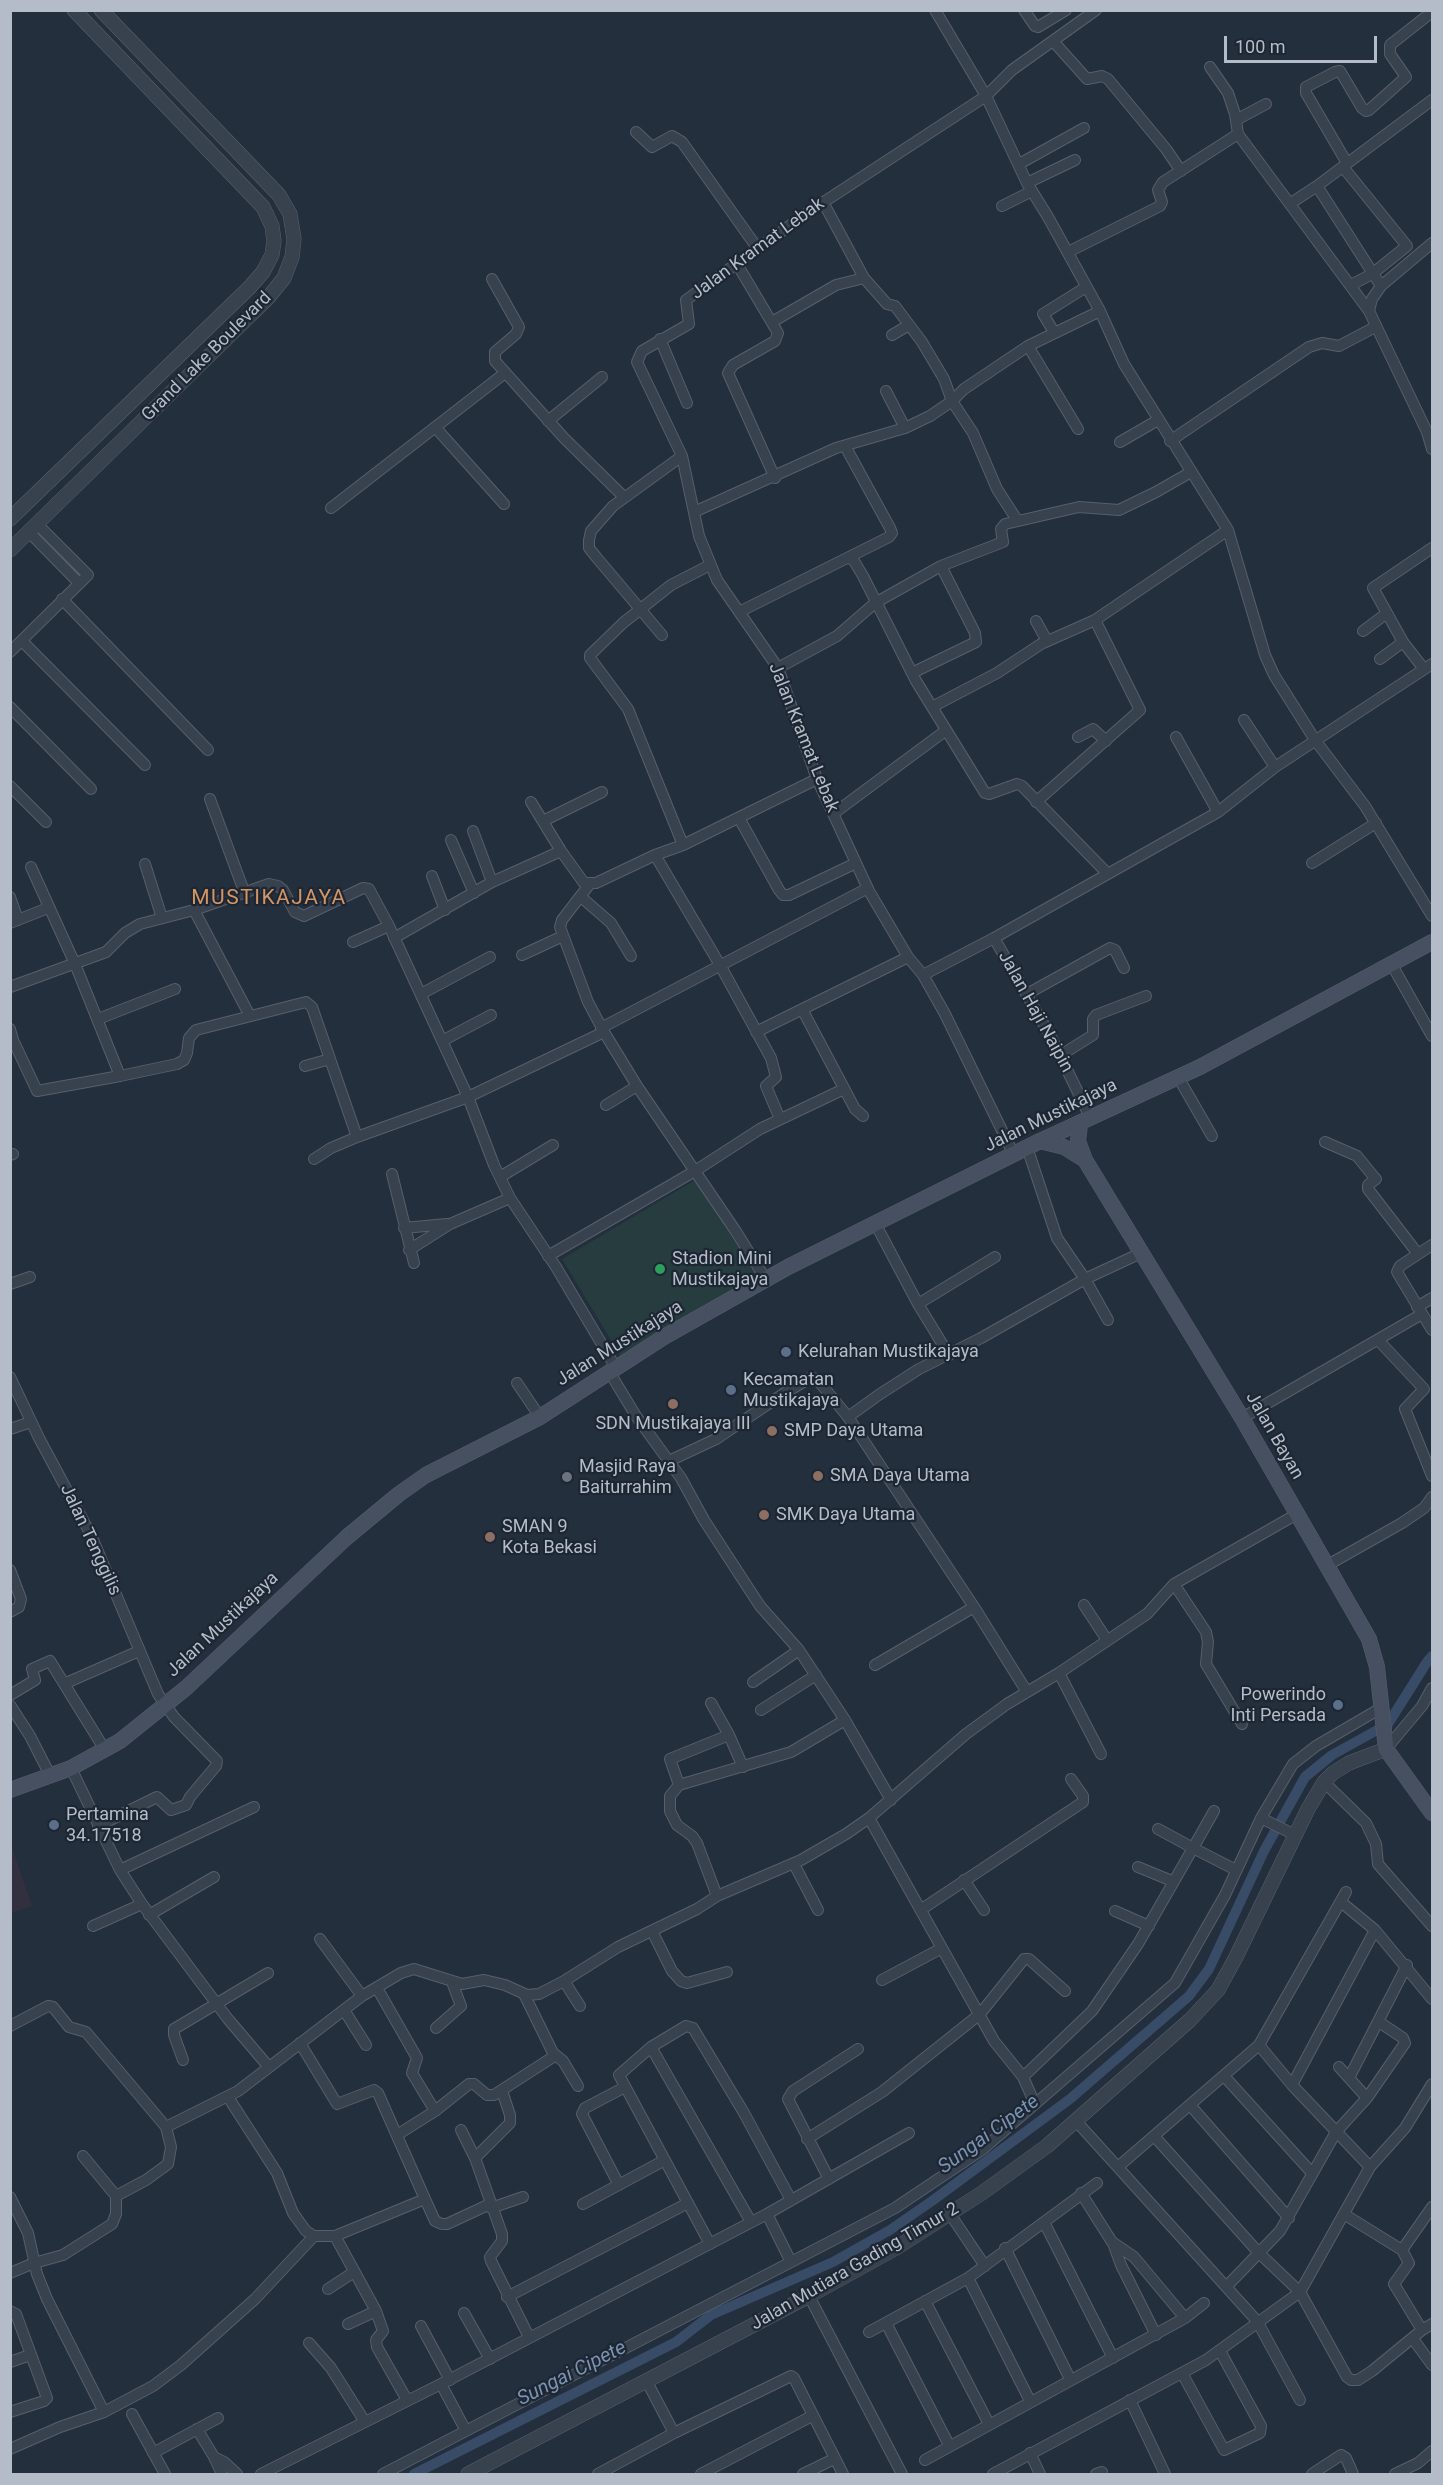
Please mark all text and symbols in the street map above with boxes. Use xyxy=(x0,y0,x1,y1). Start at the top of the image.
scale bar xyxy=(1227,24,1380,62)
text: 100 m xyxy=(1235,36,1286,57)
street label: Jalan Kramat Lebak xyxy=(687,193,829,305)
street label: Grand Lake Boulevard xyxy=(138,288,276,426)
street label: Jalan Kramat Lebak xyxy=(763,660,843,816)
district label: MUSTIKAJAYA xyxy=(191,886,347,912)
street label: Jalan Haji Naipin xyxy=(993,948,1077,1076)
street label: Jalan Mustikajaya xyxy=(981,1075,1121,1157)
place label: Stadion Mini Mustikajaya xyxy=(672,1248,772,1290)
marker: Stadion Mini Mustikajaya xyxy=(653,1262,667,1276)
street label: Jalan Mustikajaya xyxy=(553,1297,687,1391)
place label: Kelurahan Mustikajaya xyxy=(798,1341,979,1363)
marker: Kelurahan Mustikajaya xyxy=(779,1345,793,1359)
place label: Kecamatan Mustikajaya xyxy=(743,1369,839,1412)
marker: Kecamatan Mustikajaya xyxy=(724,1383,738,1397)
street label: Jalan Bayan xyxy=(1240,1388,1308,1484)
marker: SDN Mustikajaya III xyxy=(666,1397,680,1411)
place label: SDN Mustikajaya III xyxy=(595,1413,751,1435)
place label: SMP Daya Utama xyxy=(784,1420,923,1442)
marker: SMP Daya Utama xyxy=(765,1424,779,1438)
place label: Masjid Raya Baiturrahim xyxy=(579,1456,676,1498)
place label: SMA Daya Utama xyxy=(830,1465,970,1487)
marker: SMA Daya Utama xyxy=(811,1469,825,1483)
marker: Masjid Raya Baiturrahim xyxy=(560,1470,574,1484)
street label: Jalan Tenggilis xyxy=(55,1481,125,1599)
place label: SMK Daya Utama xyxy=(776,1504,915,1526)
marker: SMK Daya Utama xyxy=(757,1508,771,1522)
place label: SMAN 9 Kota Bekasi xyxy=(502,1516,597,1558)
marker: SMAN 9 Kota Bekasi xyxy=(483,1530,497,1544)
street label: Jalan Mustikajaya xyxy=(163,1568,283,1682)
place label: Powerindo Inti Persada xyxy=(1231,1684,1326,1726)
marker: Powerindo Inti Persada xyxy=(1331,1698,1345,1712)
place label: Pertamina 34.17518 xyxy=(66,1804,149,1846)
marker: Pertamina 34.17518 xyxy=(47,1818,61,1832)
water label: Sungai Cipete xyxy=(934,2090,1044,2180)
street label: Jalan Mutiara Gading Timur 2 xyxy=(747,2198,963,2336)
water label: Sungai Cipete xyxy=(513,2336,631,2412)

